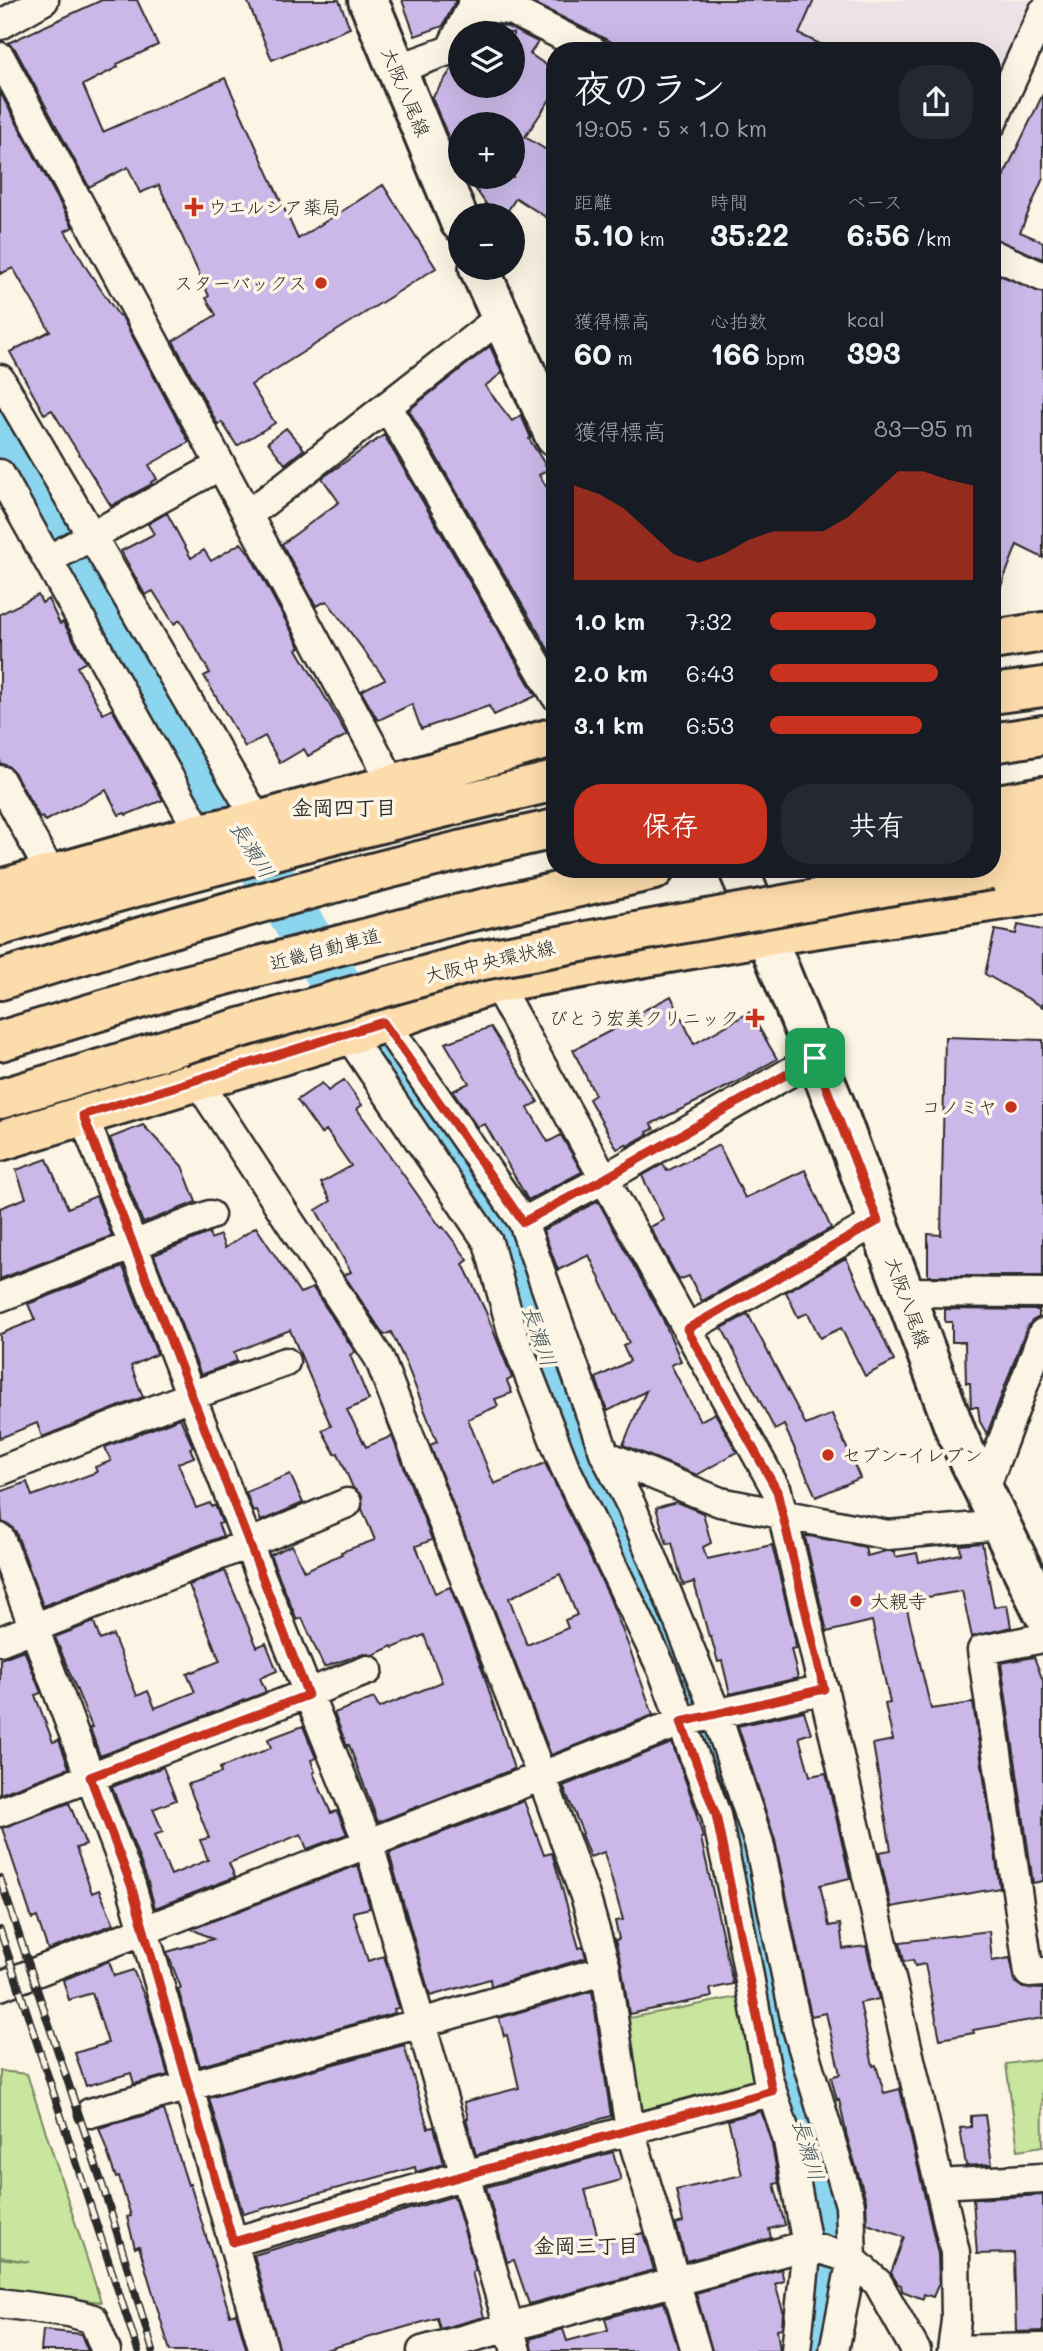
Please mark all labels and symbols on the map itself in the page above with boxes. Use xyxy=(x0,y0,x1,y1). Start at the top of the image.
street label: 大阪八尾線 xyxy=(376,43,437,140)
place label: ウエルシア薬局 xyxy=(208,194,341,219)
marker: ウエルシア薬局 xyxy=(186,199,202,215)
place label: スターバックス xyxy=(174,270,307,295)
marker: スターバックス xyxy=(313,275,329,291)
district label: 金岡四丁目 xyxy=(292,793,397,820)
water label: 長瀬川 xyxy=(225,815,281,883)
street label: 近畿自動車道 xyxy=(267,922,383,975)
street label: 大阪中央環状線 xyxy=(422,933,558,988)
place label: びとう宏美クリニック xyxy=(549,1005,739,1030)
marker: びとう宏美クリニック xyxy=(745,1008,765,1028)
pin xyxy=(785,1028,845,1088)
place label: コノミヤ xyxy=(921,1094,997,1119)
marker: コノミヤ xyxy=(1003,1099,1019,1115)
street label: 大阪八尾線 xyxy=(880,1253,936,1351)
water label: 長瀬川 xyxy=(517,1301,563,1370)
place label: セブン-イレブン xyxy=(842,1442,983,1467)
marker: セブン-イレブン xyxy=(820,1447,836,1463)
place label: 大親寺 xyxy=(870,1588,927,1613)
marker: 大親寺 xyxy=(848,1593,864,1609)
water label: 長瀬川 xyxy=(788,2116,831,2184)
district label: 金岡三丁目 xyxy=(534,2231,639,2258)

